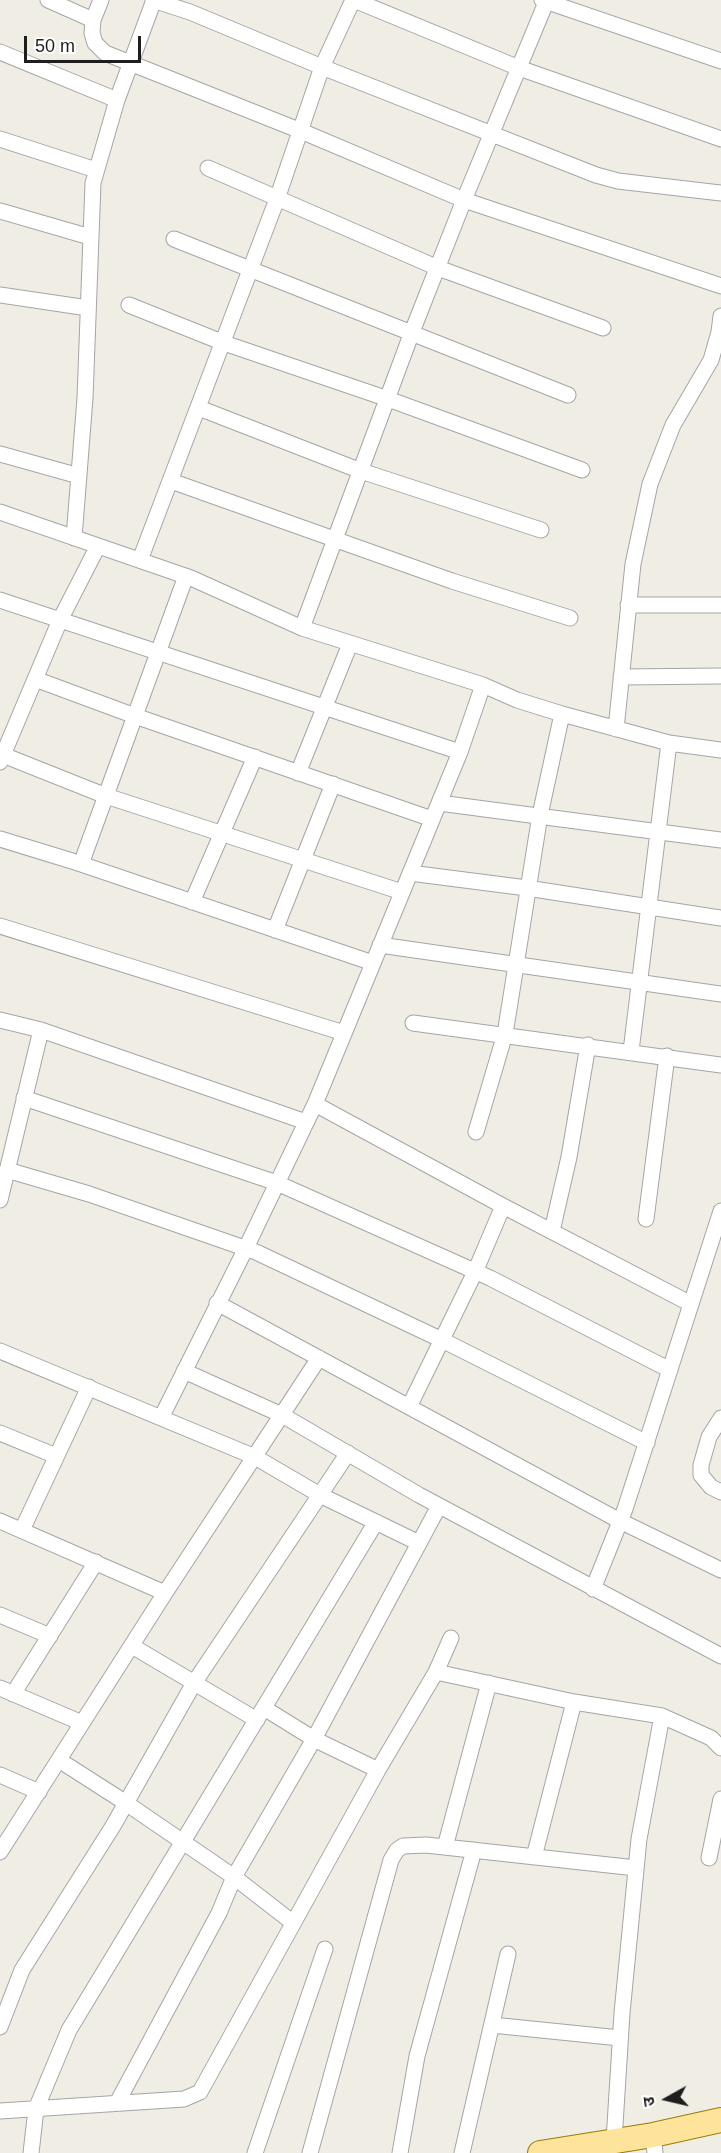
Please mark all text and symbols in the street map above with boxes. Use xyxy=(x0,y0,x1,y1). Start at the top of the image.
scale bar xyxy=(27,24,144,62)
text: 50 m xyxy=(35,36,75,56)
north arrow xyxy=(637,2069,697,2129)
text: उ xyxy=(640,2096,658,2107)

